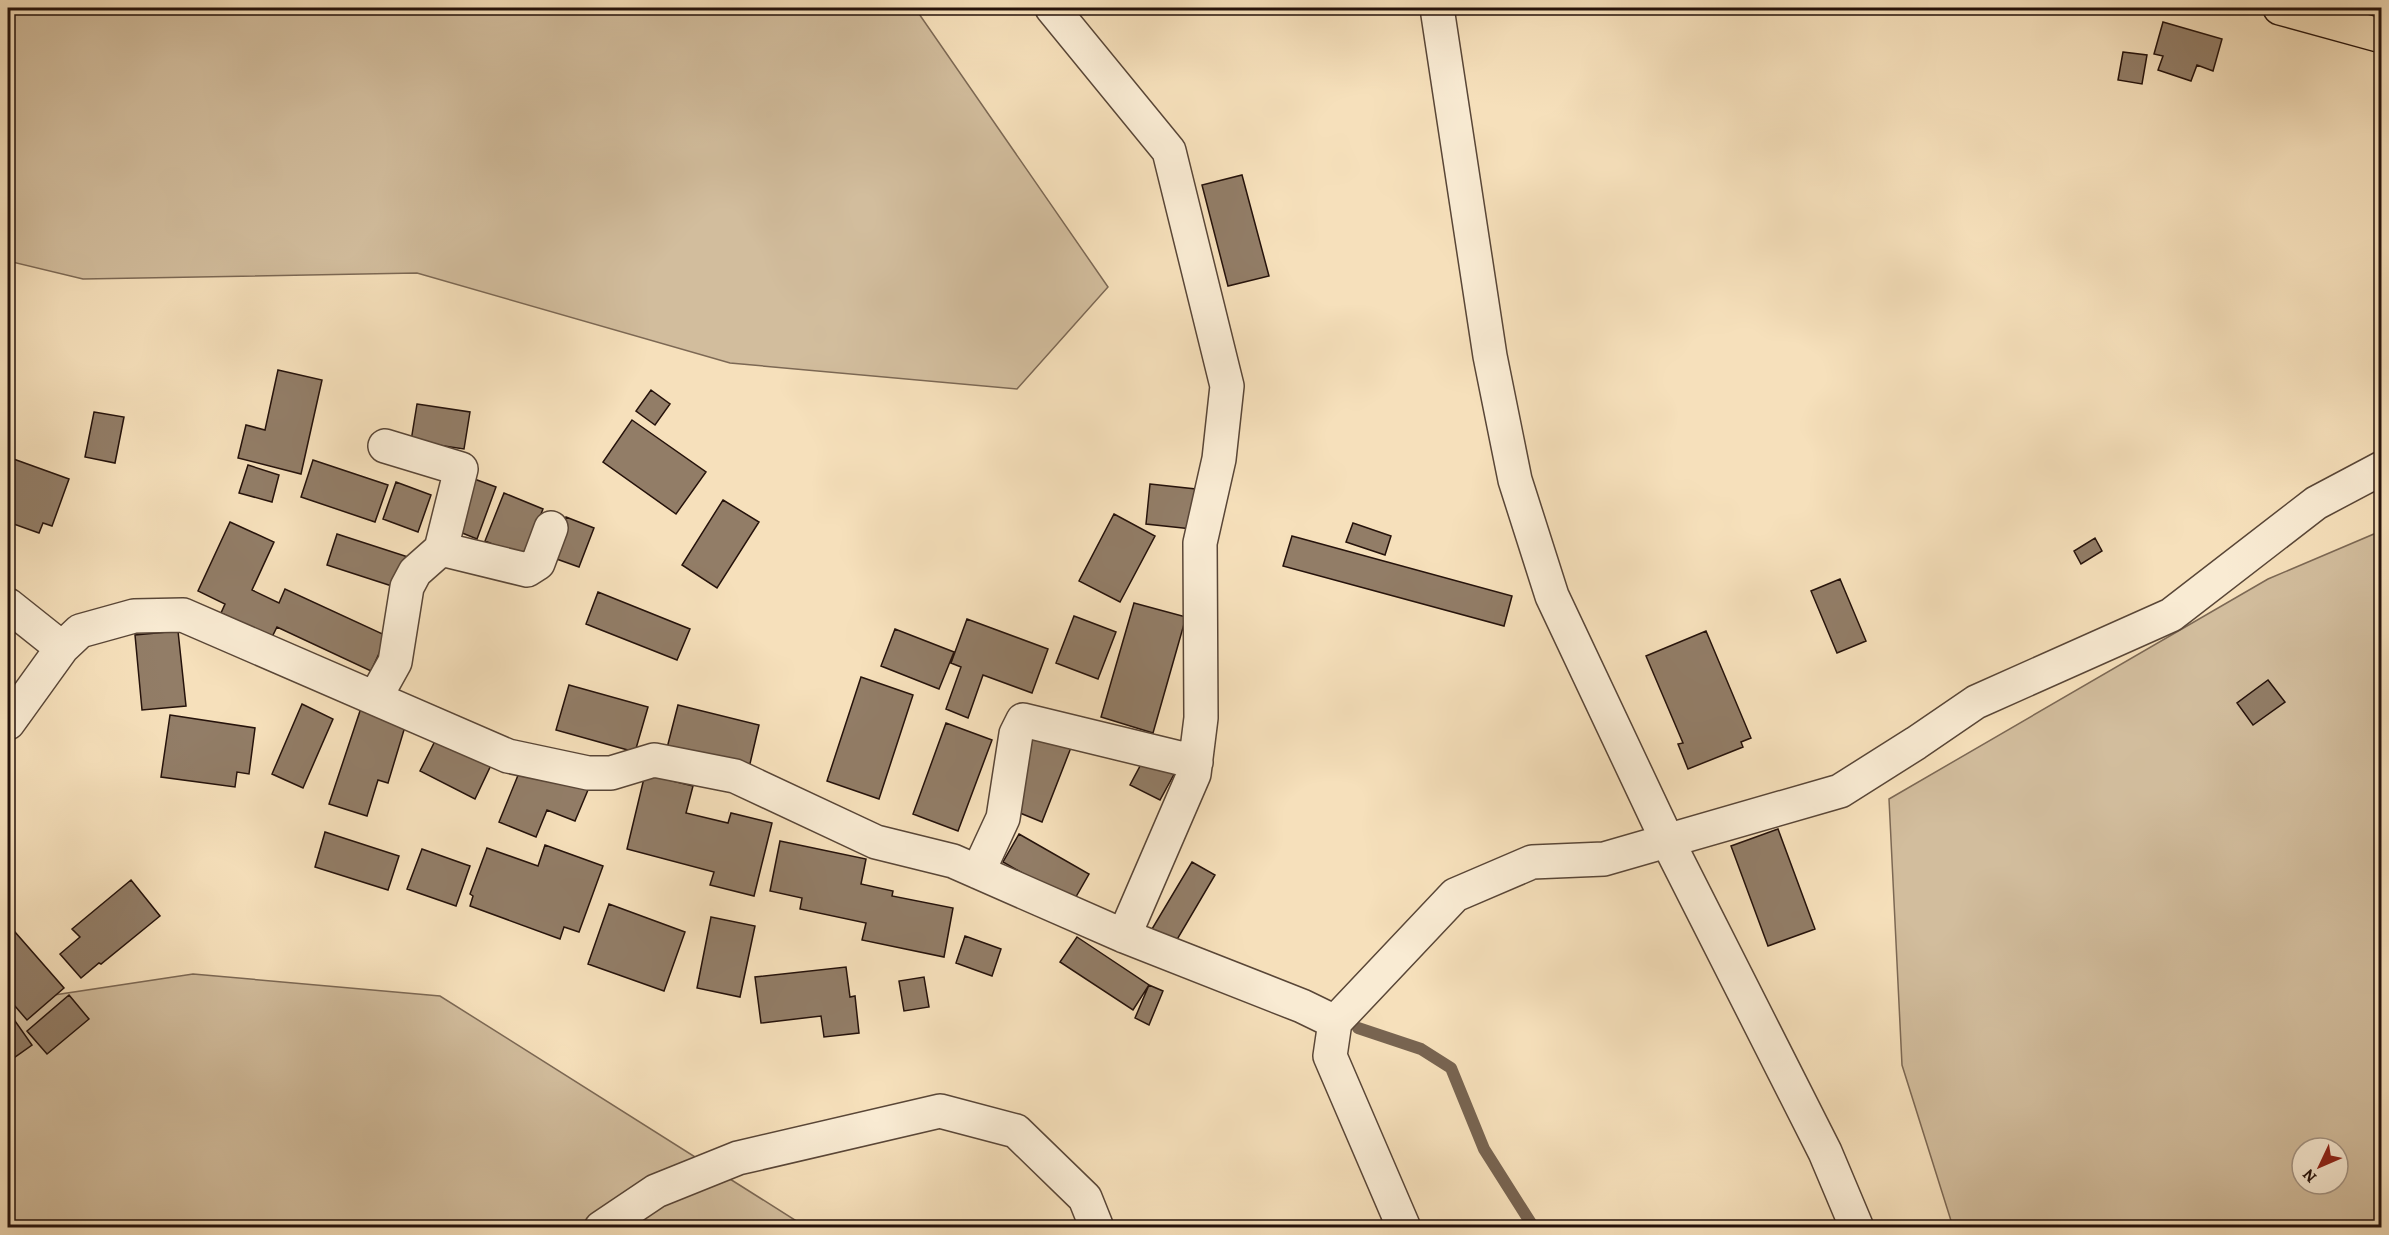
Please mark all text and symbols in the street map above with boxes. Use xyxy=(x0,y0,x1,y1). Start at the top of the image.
north arrow xyxy=(2290,1136,2350,1196)
text: N xyxy=(2298,1164,2322,1188)

